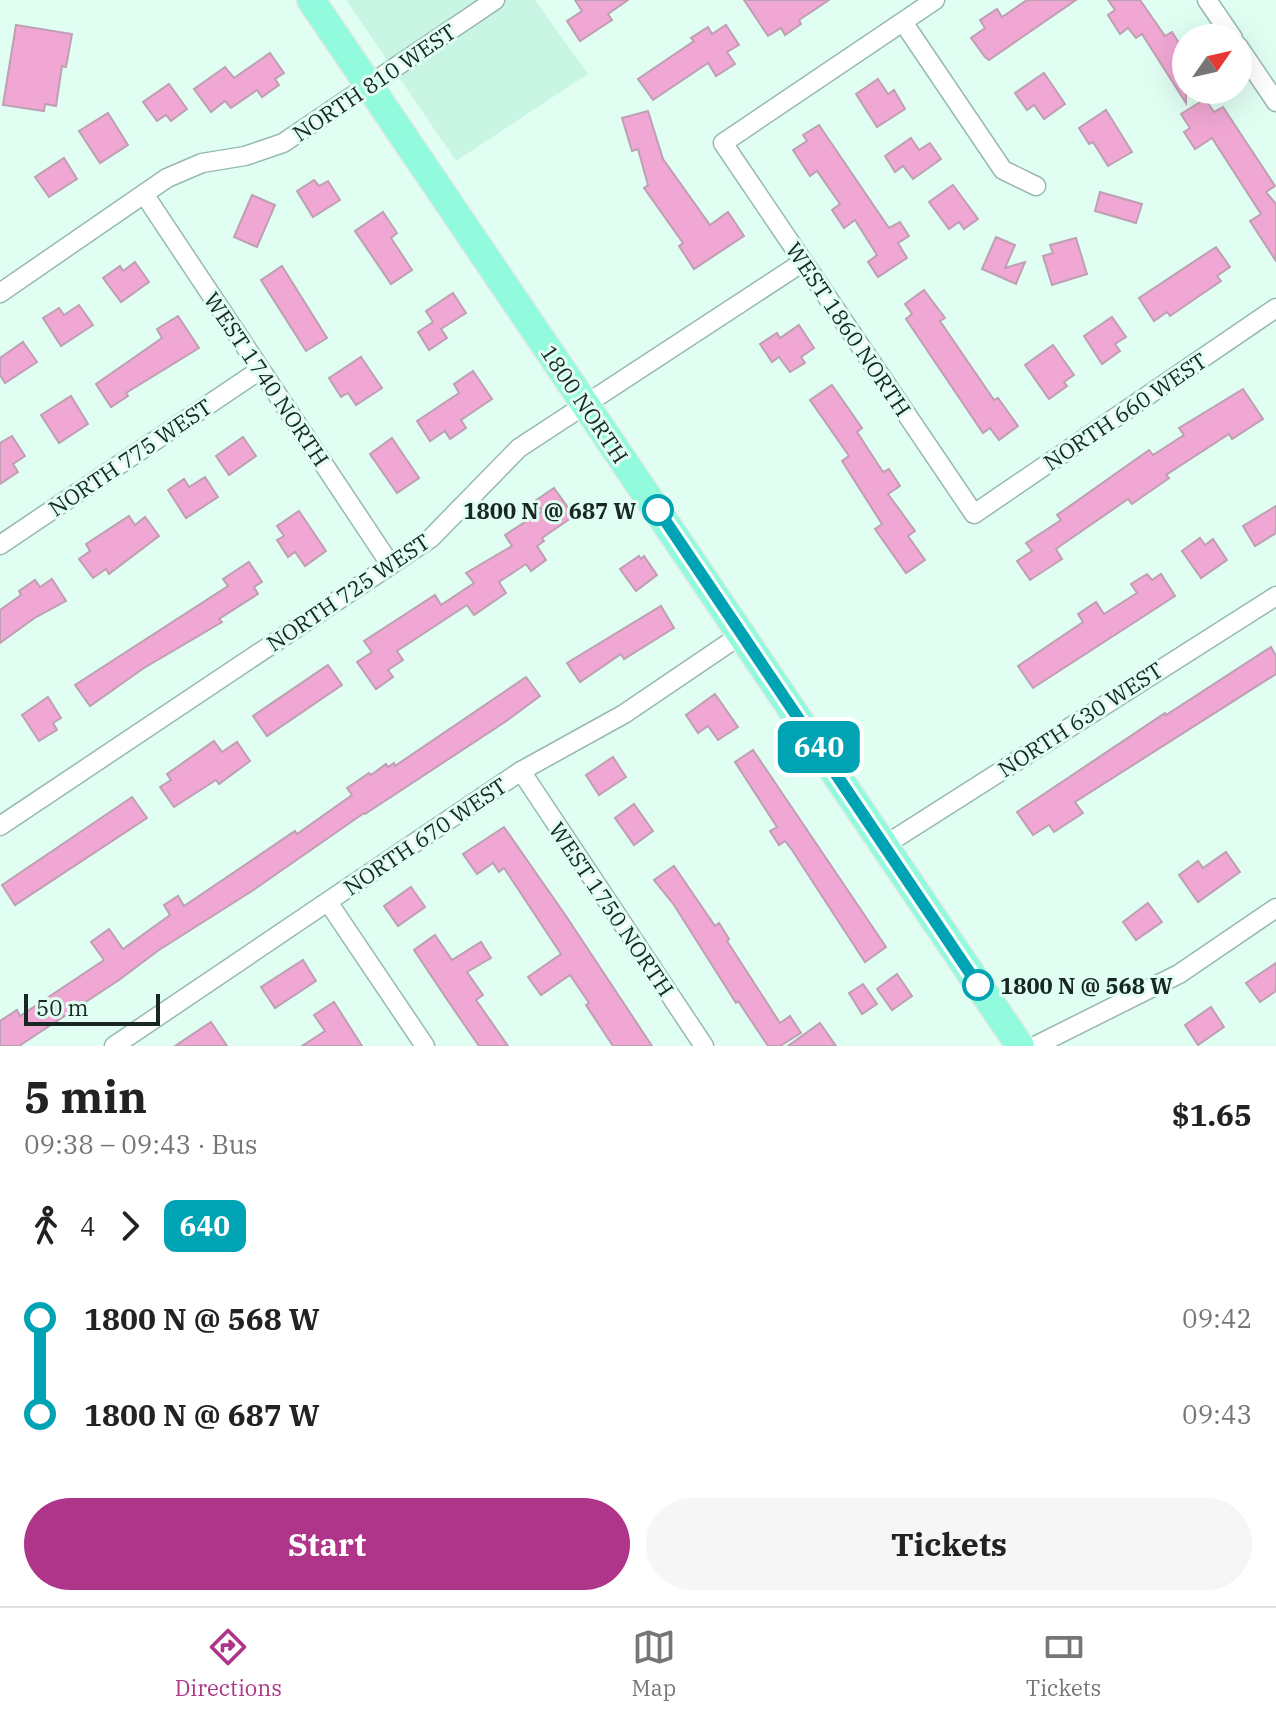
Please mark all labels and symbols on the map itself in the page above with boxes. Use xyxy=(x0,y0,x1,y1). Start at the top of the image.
street label: NORTH 810 WEST xyxy=(287,17,461,147)
north arrow xyxy=(1172,24,1252,104)
street label: WEST 1860 NORTH xyxy=(780,236,918,422)
street label: WEST 1740 NORTH xyxy=(198,286,336,472)
street label: 1800 NORTH xyxy=(535,339,635,469)
street label: NORTH 660 WEST xyxy=(1038,346,1212,476)
street label: NORTH 775 WEST xyxy=(43,392,217,522)
marker: 1800 N @ 687 W xyxy=(643,495,673,525)
place label: 1800 N @ 687 W xyxy=(463,496,636,525)
street label: NORTH 725 WEST xyxy=(261,527,435,657)
street label: NORTH 630 WEST xyxy=(992,655,1168,783)
line badge: 640 xyxy=(773,721,865,773)
street label: NORTH 670 WEST xyxy=(338,771,512,901)
street label: WEST 1750 NORTH xyxy=(543,816,681,1002)
marker: 1800 N @ 568 W xyxy=(963,970,993,1000)
place label: 1800 N @ 568 W xyxy=(1000,971,1173,1000)
scale bar xyxy=(24,990,160,1026)

